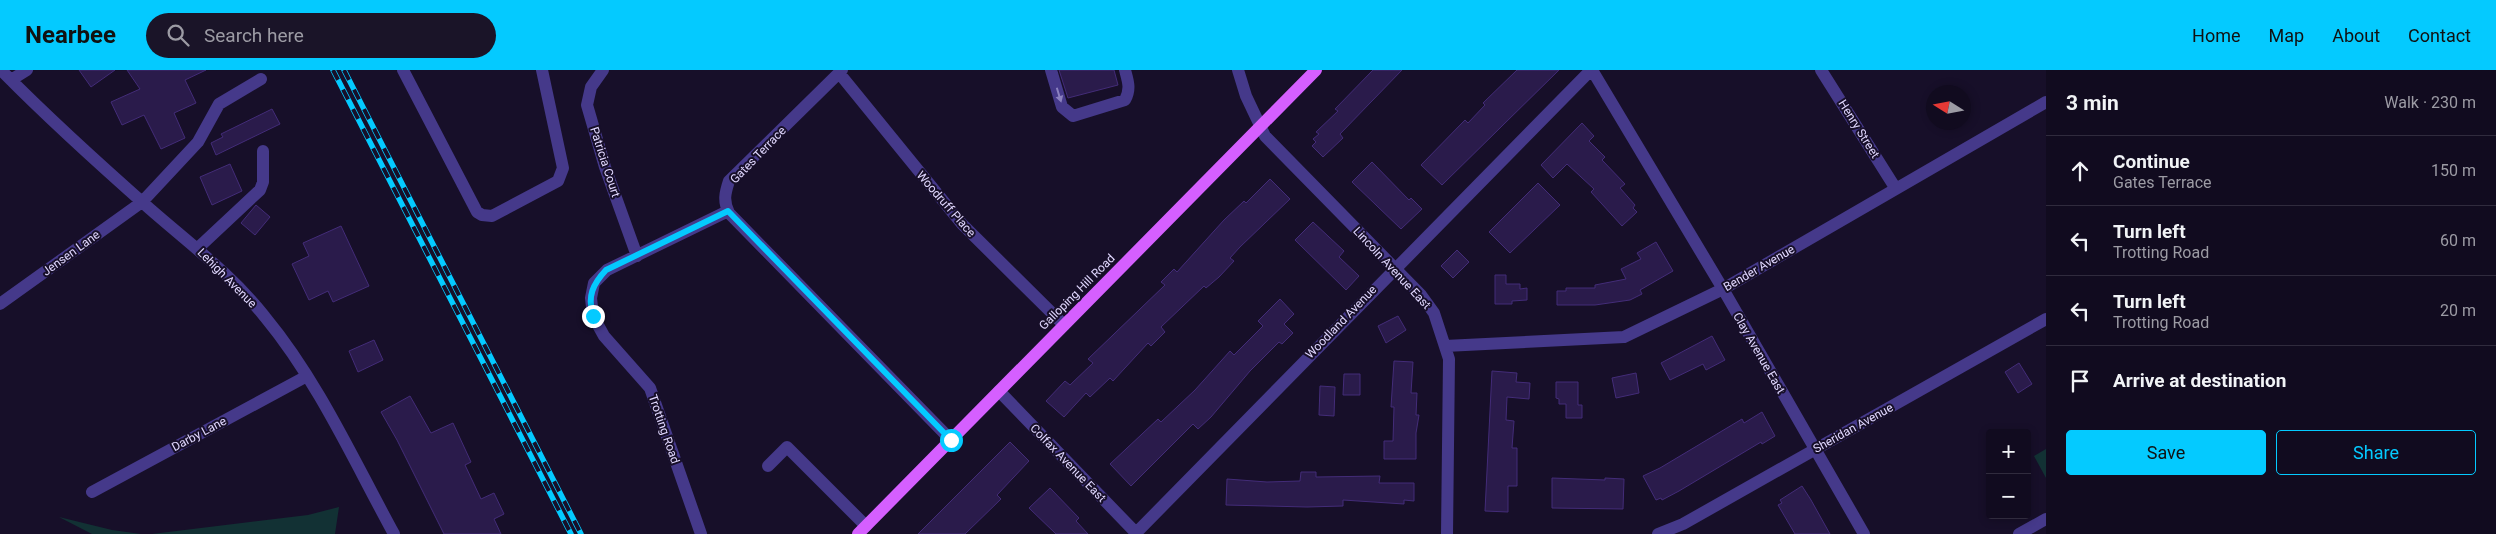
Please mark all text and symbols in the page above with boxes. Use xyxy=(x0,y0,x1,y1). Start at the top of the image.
search box xyxy=(146,13,496,58)
text: Nearbee xyxy=(25,21,116,49)
icon: search xyxy=(164,21,192,49)
text: Search here xyxy=(204,24,304,47)
text: Home xyxy=(2192,25,2241,46)
text: Map xyxy=(2269,25,2304,46)
text: About xyxy=(2332,25,2380,46)
text: Contact xyxy=(2408,25,2471,46)
north arrow xyxy=(1926,85,1971,130)
one-way arrow xyxy=(1055,88,1063,103)
text: 3 min xyxy=(2066,91,2119,115)
text: Walk · 230 m xyxy=(2384,93,2476,112)
street label: Henry Street xyxy=(1836,97,1882,161)
street label: Gates Terrace xyxy=(727,124,789,186)
street label: Patricia Court xyxy=(587,125,623,199)
text: Continue xyxy=(2113,150,2190,173)
icon: ahead xyxy=(2066,157,2094,185)
text: 150 m xyxy=(2431,161,2476,180)
street label: Woodruff Place xyxy=(914,168,978,240)
text: Gates Terrace xyxy=(2113,173,2212,192)
text: Turn left xyxy=(2113,220,2186,243)
street label: Lincoln Avenue East xyxy=(1350,224,1434,312)
street label: Jensen Lane xyxy=(39,227,103,279)
icon: left xyxy=(2066,227,2094,255)
text: 60 m xyxy=(2440,231,2476,250)
street label: Bender Avenue xyxy=(1721,242,1797,294)
text: Trotting Road xyxy=(2113,243,2209,262)
street label: Lehigh Avenue xyxy=(195,246,259,310)
street label: Galloping Hill Road xyxy=(1036,251,1118,333)
street label: Woodland Avenue xyxy=(1303,283,1379,361)
text: Turn left xyxy=(2113,290,2186,313)
icon: left xyxy=(2066,297,2094,325)
text: 20 m xyxy=(2440,301,2476,320)
route end xyxy=(582,305,605,328)
street label: Clay Avenue East xyxy=(1730,310,1788,396)
text: Trotting Road xyxy=(2113,313,2209,332)
icon: arrive xyxy=(2066,367,2094,395)
text: Arrive at destination xyxy=(2113,369,2286,392)
street label: Trotting Road xyxy=(646,393,682,465)
street label: Sheridan Avenue xyxy=(1811,400,1895,456)
street label: Darby Lane xyxy=(169,414,229,454)
street label: Colfax Avenue East xyxy=(1027,421,1109,505)
route start xyxy=(940,429,963,452)
map controls xyxy=(1986,429,2031,519)
button: + xyxy=(1986,429,2031,474)
button: Save xyxy=(2066,430,2266,475)
button: Share xyxy=(2276,430,2476,475)
button: − xyxy=(1986,474,2031,519)

